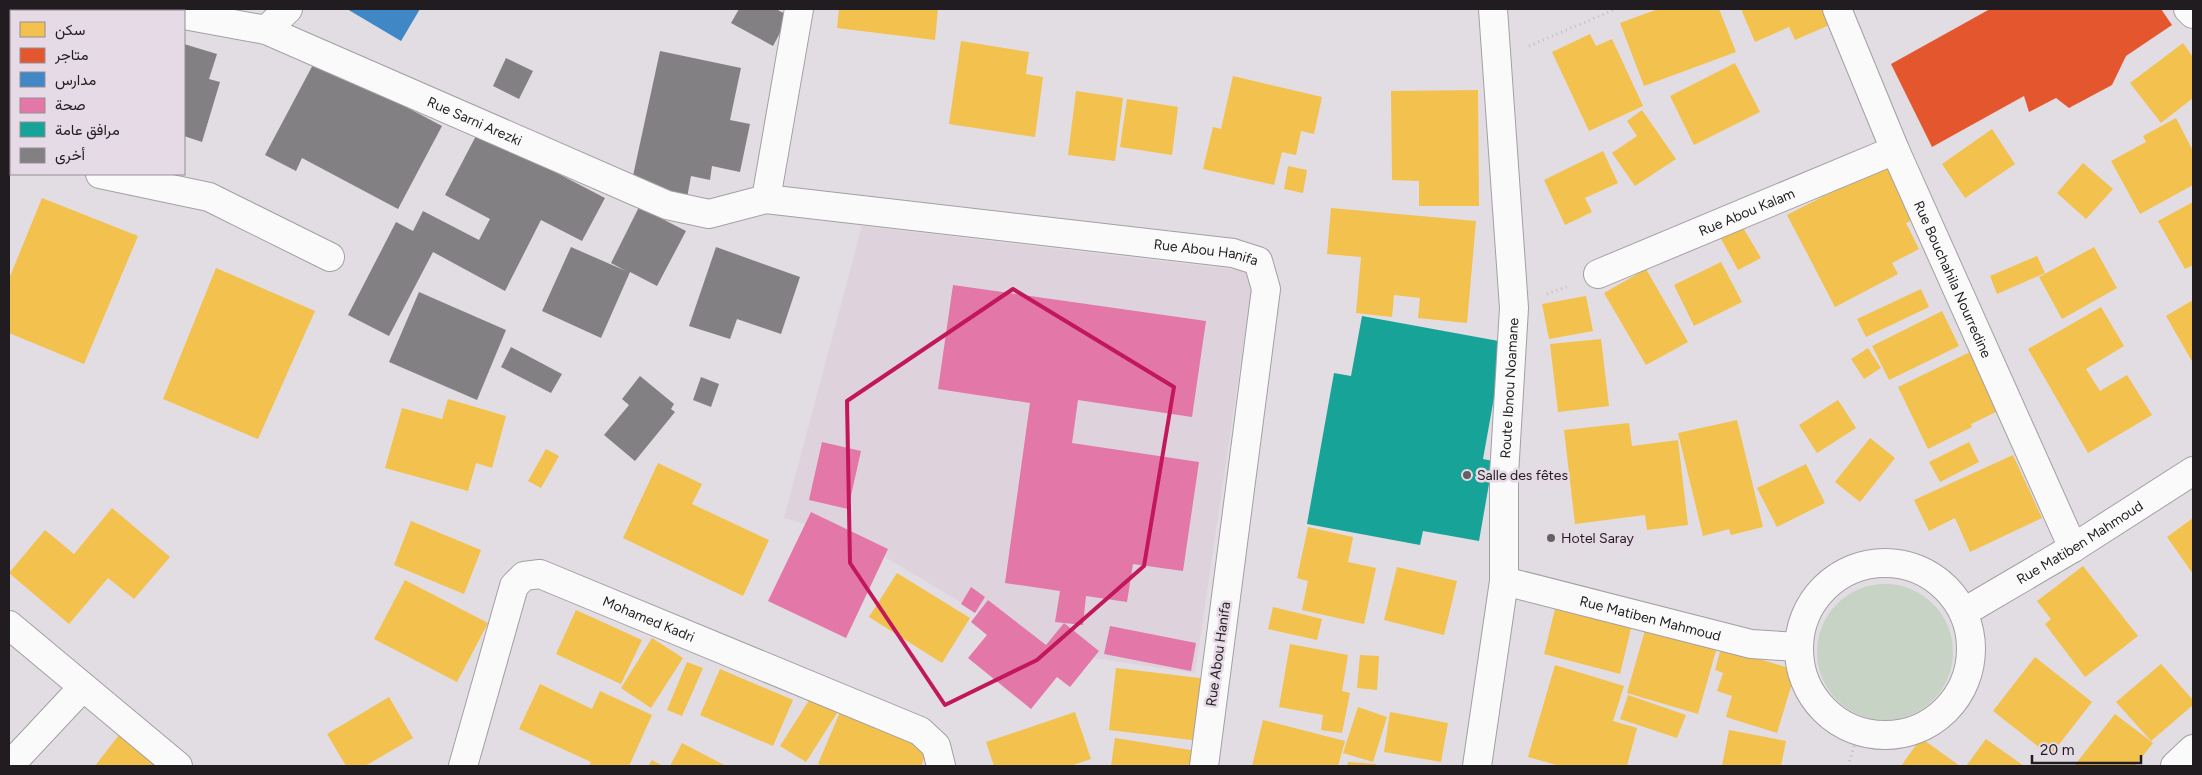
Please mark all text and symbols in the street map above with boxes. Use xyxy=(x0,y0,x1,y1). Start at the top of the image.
legend xyxy=(10,10,185,175)
text: سكن xyxy=(55,21,85,40)
text: متاجر xyxy=(54,46,89,64)
text: مدارس xyxy=(55,71,96,90)
street label: Rue Sarni Arezki xyxy=(425,93,524,150)
text: صحة xyxy=(55,96,86,114)
text: مرافق عامة xyxy=(55,121,120,140)
text: أخرى xyxy=(55,146,85,165)
street label: Rue Abou Kalam xyxy=(1696,185,1797,240)
street label: Rue Bouchahila Nourredine xyxy=(1910,198,1995,361)
street label: Rue Abou Hanifa xyxy=(1153,236,1260,269)
street label: Route Ibnou Noamane xyxy=(1497,317,1522,459)
place label: Salle des fêtes xyxy=(1477,467,1568,484)
marker: Salle des fêtes xyxy=(1461,469,1473,481)
street label: Rue Matiben Mahmoud xyxy=(2014,497,2146,588)
place label: Hotel Saray xyxy=(1561,530,1635,547)
marker: Hotel Saray xyxy=(1545,532,1557,544)
street label: Mohamed Kadri xyxy=(600,593,697,646)
street label: Rue Matiben Mahmoud xyxy=(1578,593,1723,645)
street label: Rue Abou Hanifa xyxy=(1203,601,1234,708)
scale bar xyxy=(2032,732,2141,764)
text: 20 m xyxy=(2040,741,2074,759)

